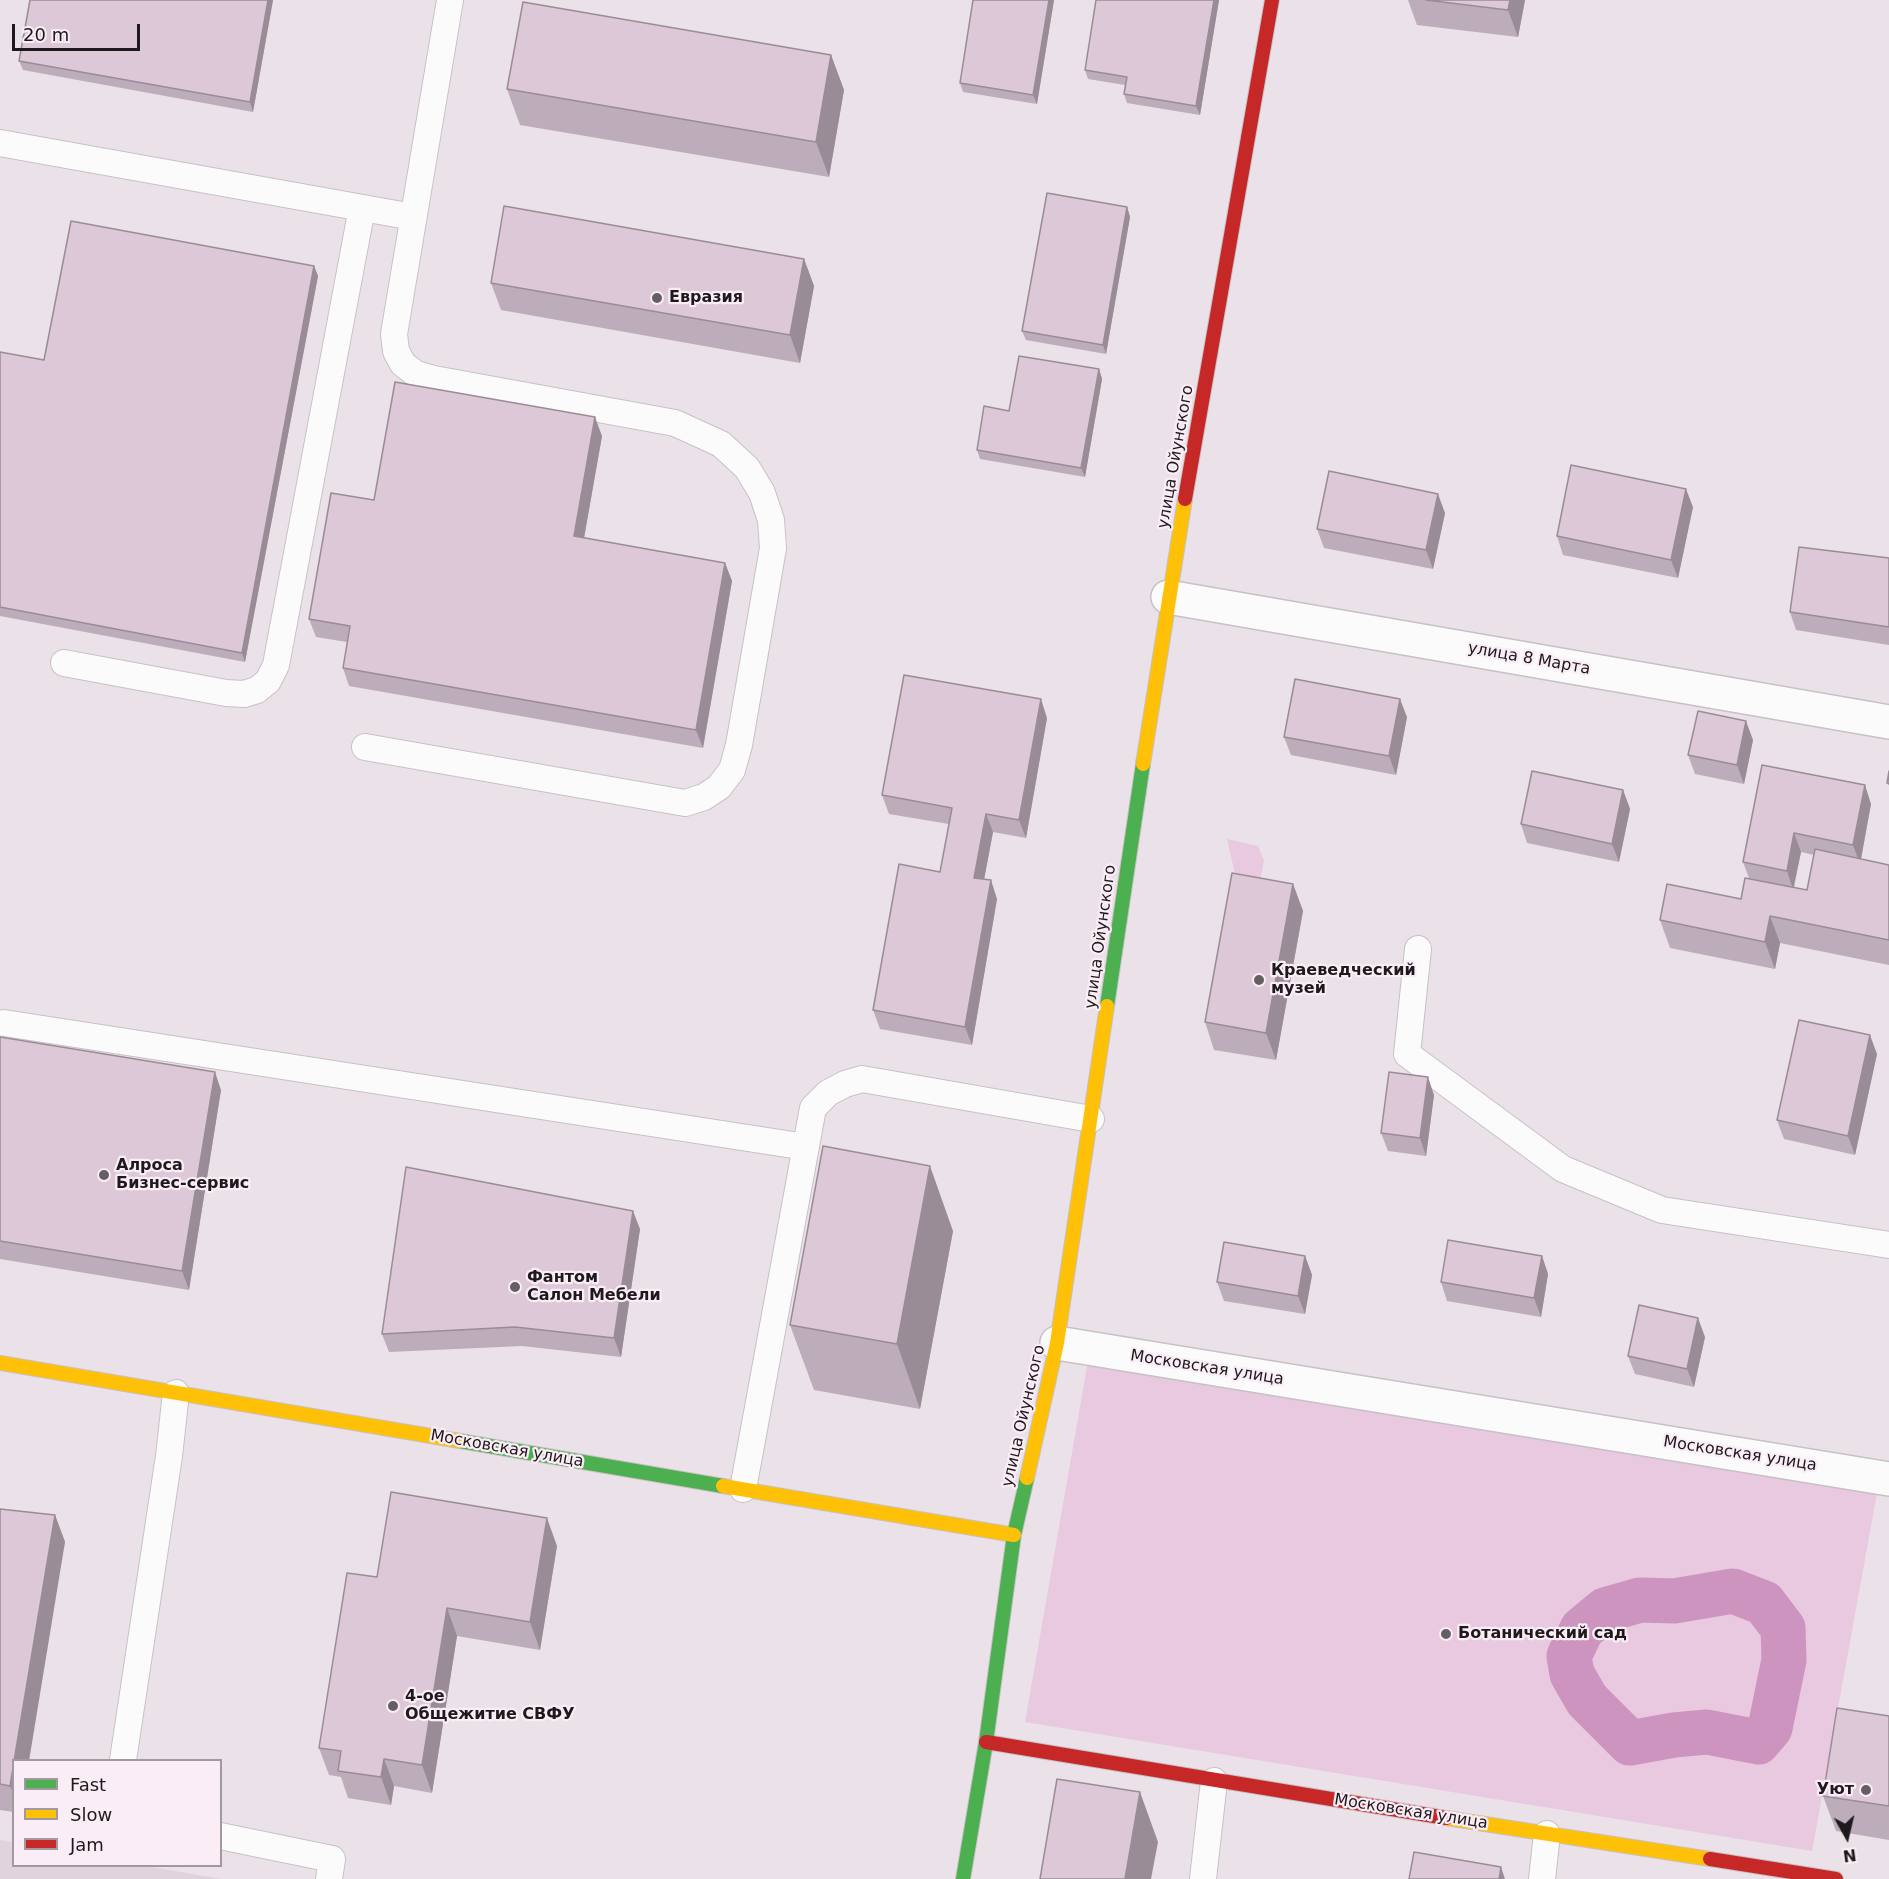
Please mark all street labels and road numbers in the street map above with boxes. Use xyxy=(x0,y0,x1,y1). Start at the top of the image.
street label: улица Ойунского xyxy=(1154,384,1198,530)
street label: улица 8 Марта xyxy=(1466,639,1592,679)
street label: улица Ойунского xyxy=(1081,864,1121,1010)
street label: улица Ойунского xyxy=(998,1343,1050,1489)
street label: Московская улица xyxy=(1129,1346,1285,1390)
street label: Московская улица xyxy=(429,1426,585,1472)
street label: Московская улица xyxy=(1662,1432,1818,1476)
street label: Московская улица xyxy=(1333,1790,1489,1834)

